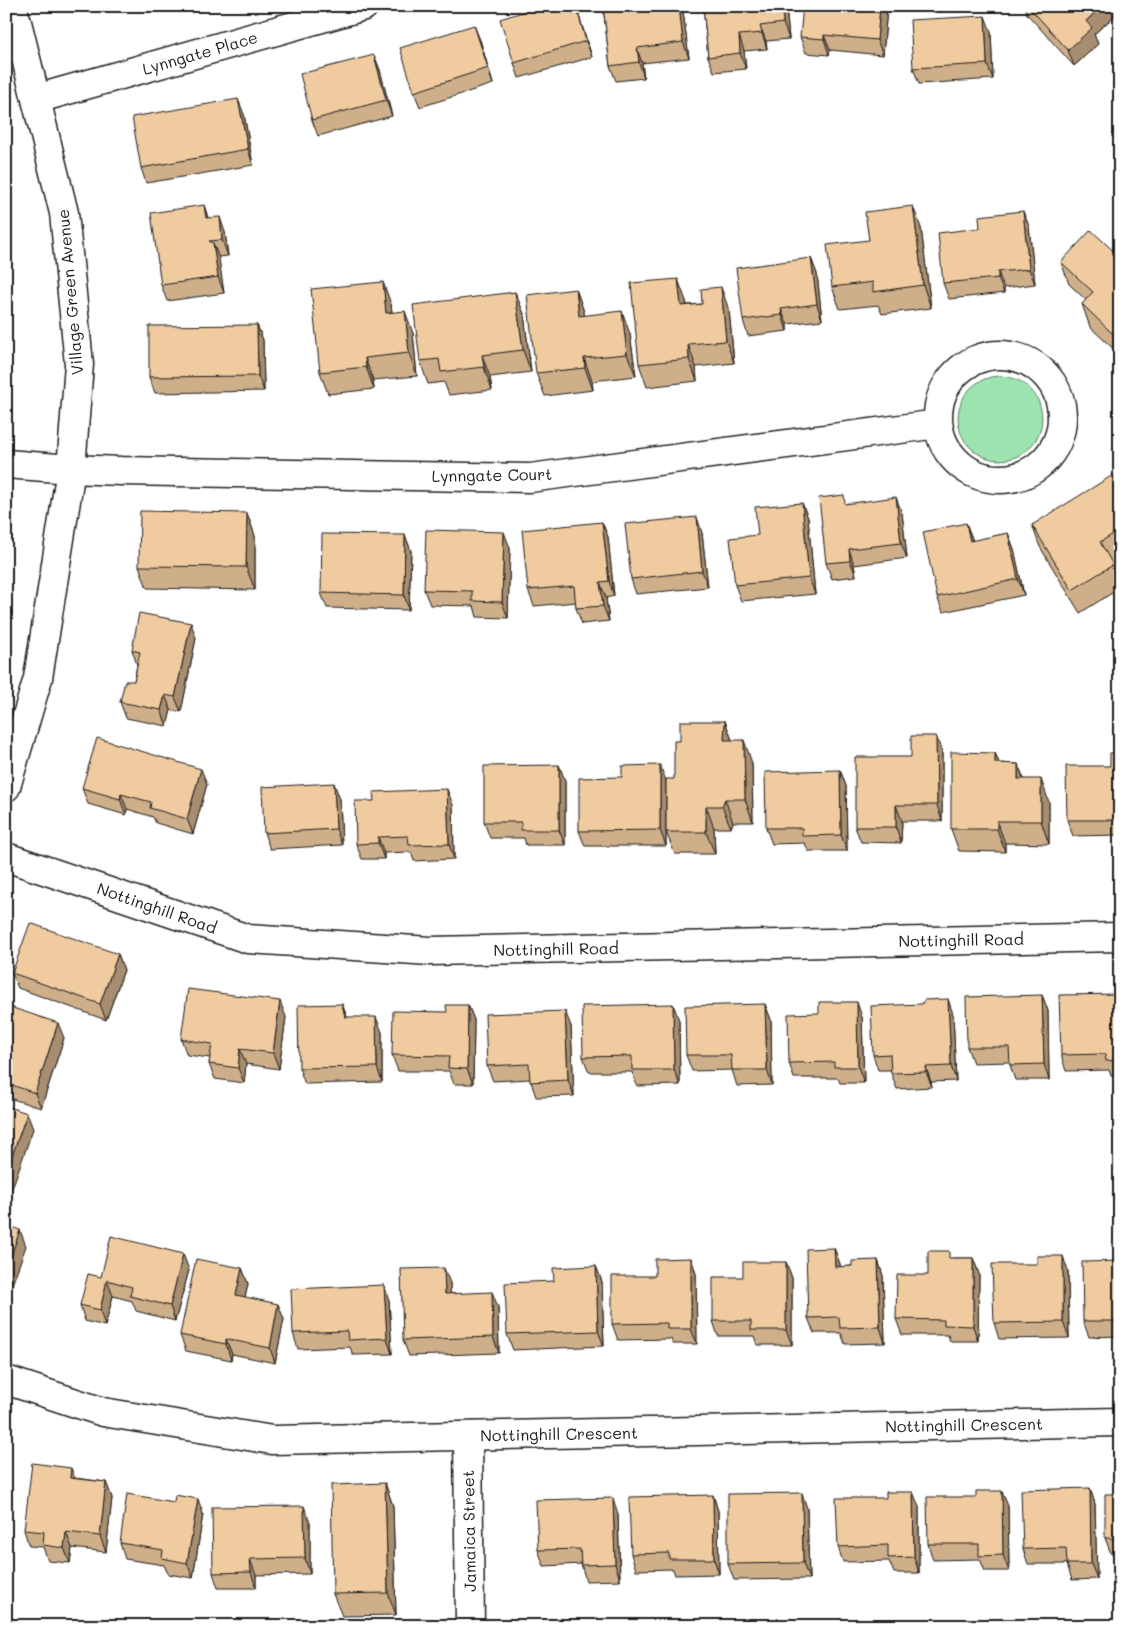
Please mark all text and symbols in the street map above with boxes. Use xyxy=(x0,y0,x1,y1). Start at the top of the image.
street label: Lynngate Place xyxy=(140,26,260,79)
street label: Village Green Avenue xyxy=(52,208,87,376)
street label: Lynngate Court xyxy=(432,463,552,486)
street label: Nottinghill Road xyxy=(94,877,220,938)
street label: Nottinghill Road xyxy=(898,928,1024,951)
street label: Nottinghill Road xyxy=(493,937,619,960)
street label: Nottinghill Crescent xyxy=(885,1413,1043,1436)
street label: Nottinghill Crescent xyxy=(480,1422,638,1445)
street label: Jamaica Street xyxy=(457,1470,480,1592)

